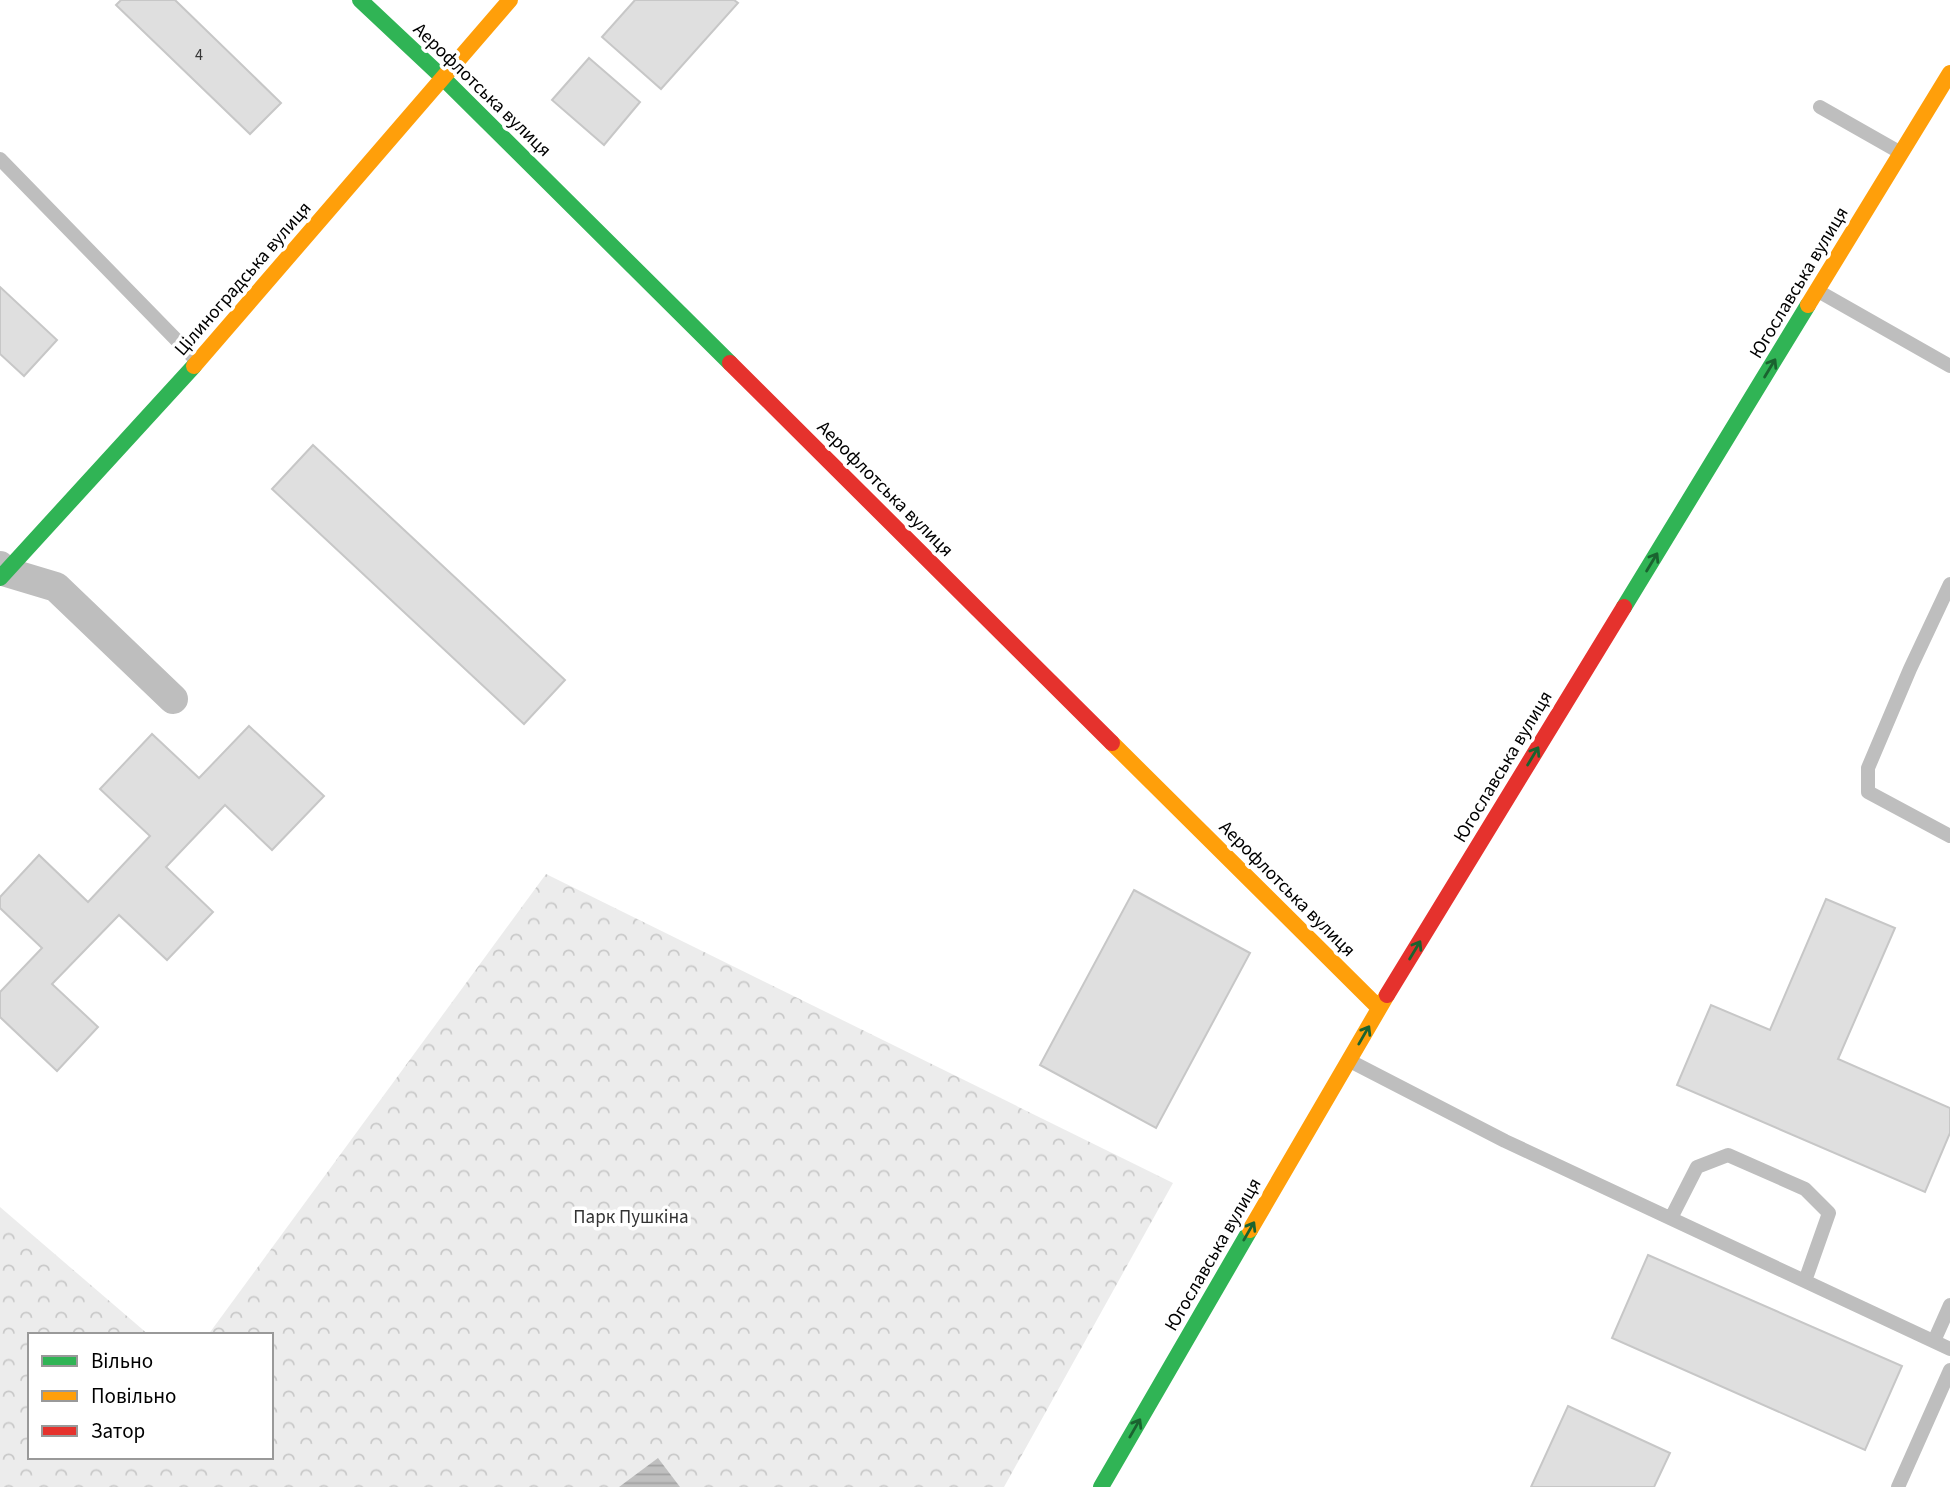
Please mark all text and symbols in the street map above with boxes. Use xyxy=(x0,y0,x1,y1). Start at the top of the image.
street label: Аерофлотська вулиця xyxy=(407,17,557,163)
house number: 4 xyxy=(195,44,203,66)
street label: Цілиноградська вулиця xyxy=(168,196,318,362)
street label: Югославська вулиця xyxy=(1743,202,1855,364)
one-way arrow xyxy=(1763,358,1777,378)
street label: Аерофлотська вулиця xyxy=(811,415,959,563)
one-way arrow xyxy=(1645,552,1659,572)
street label: Югославська вулиця xyxy=(1447,686,1559,848)
one-way arrow xyxy=(1526,746,1540,766)
street label: Аерофлотська вулиця xyxy=(1213,815,1361,963)
one-way arrow xyxy=(1408,941,1422,961)
one-way arrow xyxy=(1357,1025,1371,1045)
street label: Югославська вулиця xyxy=(1158,1173,1268,1336)
park label: Парк Пушкіна xyxy=(573,1204,689,1231)
one-way arrow xyxy=(1243,1222,1257,1242)
legend xyxy=(28,1333,273,1459)
text: Вільно xyxy=(91,1346,153,1376)
text: Повільно xyxy=(91,1381,176,1411)
text: Затор xyxy=(91,1416,145,1446)
one-way arrow xyxy=(1129,1418,1142,1439)

